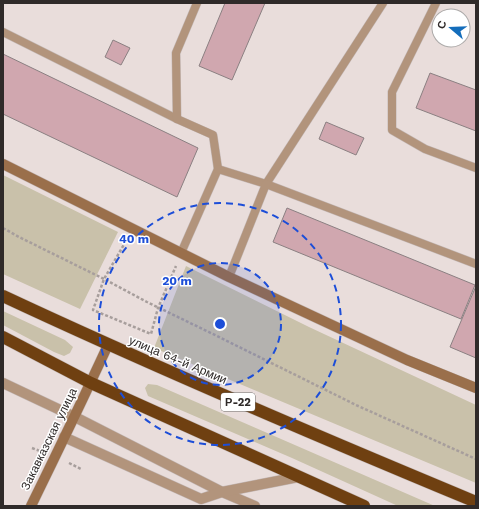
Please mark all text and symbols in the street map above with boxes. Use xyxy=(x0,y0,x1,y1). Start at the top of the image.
north arrow xyxy=(431,8,471,48)
text: С xyxy=(435,19,449,31)
text: 40 m xyxy=(119,232,149,246)
text: 20 m xyxy=(162,274,192,288)
centre of rings xyxy=(213,317,227,331)
street label: улица 64-й Армии xyxy=(127,333,229,387)
street label: Закавказская улица xyxy=(18,385,80,492)
road number: Р-22 xyxy=(221,393,255,411)

